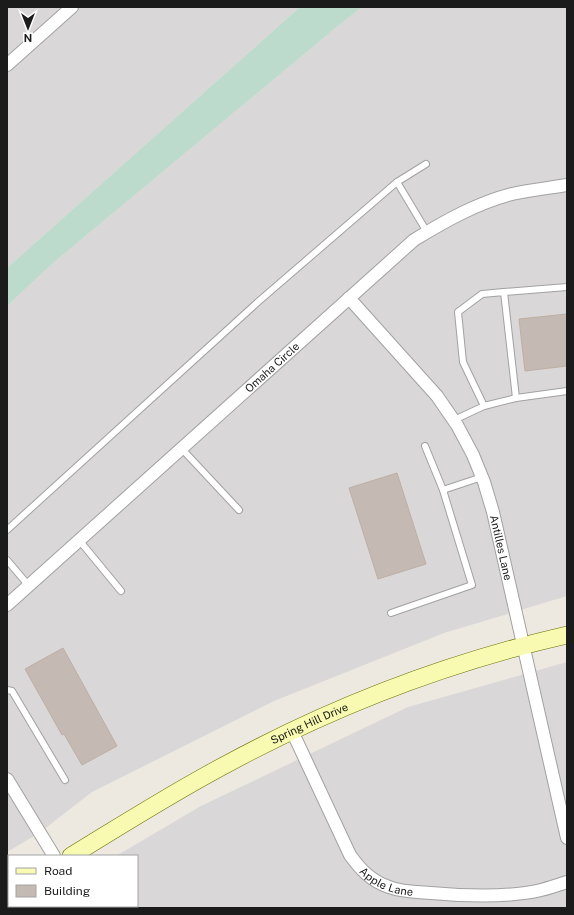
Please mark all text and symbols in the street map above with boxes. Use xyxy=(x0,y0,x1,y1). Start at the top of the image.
north arrow xyxy=(8,8,48,48)
text: N xyxy=(24,32,32,44)
street label: Omaha Circle xyxy=(243,340,302,395)
street label: Antilles Lane xyxy=(488,514,514,581)
street label: Spring Hill Drive xyxy=(269,701,350,746)
legend xyxy=(8,855,138,907)
text: Road xyxy=(44,864,72,878)
street label: Apple Lane xyxy=(357,865,414,898)
text: Building xyxy=(44,884,90,898)

